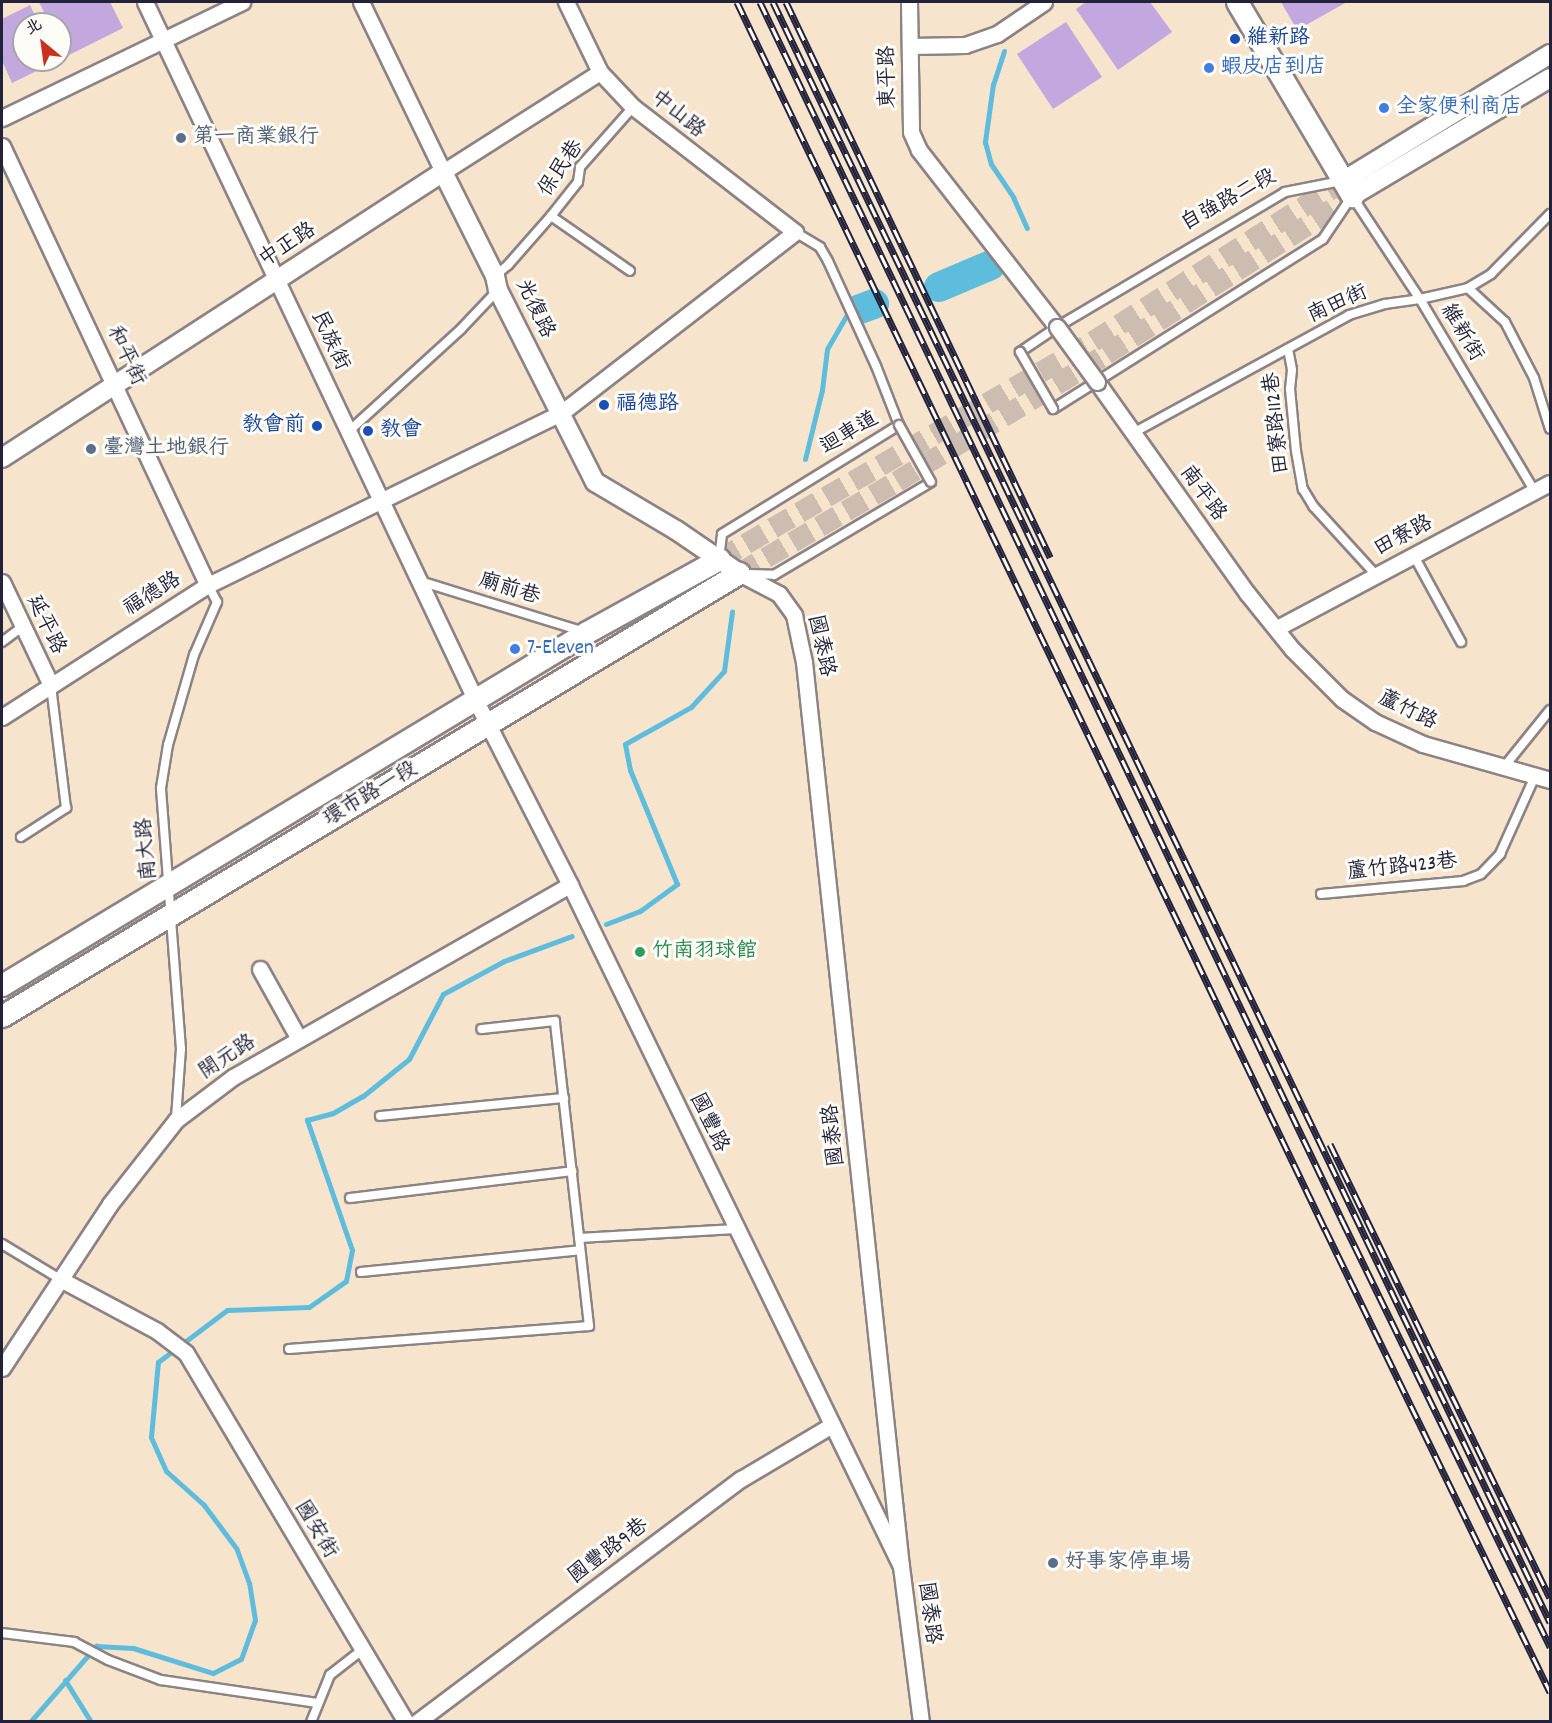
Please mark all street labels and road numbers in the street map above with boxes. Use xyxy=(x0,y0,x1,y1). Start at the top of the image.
street label: 東平路 xyxy=(876,45,902,109)
street label: 中山路 xyxy=(645,85,709,145)
street label: 保民巷 xyxy=(534,136,590,202)
street label: 自強路二段 xyxy=(1177,165,1281,237)
street label: 中正路 xyxy=(255,218,321,274)
street label: 光復路 xyxy=(509,275,559,343)
street label: 南田街 xyxy=(1304,281,1372,329)
street label: 維新街 xyxy=(1434,300,1488,366)
street label: 民族街 xyxy=(304,307,354,375)
street label: 和平街 xyxy=(100,322,150,390)
street label: 田寮路112巷 xyxy=(1260,371,1296,475)
street label: 迴車道 xyxy=(817,407,883,461)
street label: 南平路 xyxy=(1173,461,1231,527)
street label: 田寮路 xyxy=(1370,511,1438,563)
street label: 福德路 xyxy=(120,568,186,622)
street label: 廟前巷 xyxy=(475,569,543,611)
street label: 延平路 xyxy=(20,591,70,659)
street label: 國泰路 xyxy=(801,613,839,679)
street label: 蘆竹路 xyxy=(1373,686,1441,736)
street label: 環市路一段 xyxy=(320,757,422,833)
street label: 南大路 xyxy=(133,817,163,881)
street label: 蘆竹路423巷 xyxy=(1345,850,1459,886)
street label: 開元路 xyxy=(195,1030,261,1086)
street label: 國豐路 xyxy=(683,1089,733,1157)
street label: 國泰路 xyxy=(819,1102,851,1168)
street label: 國安街 xyxy=(288,1497,342,1563)
street label: 國豐路9巷 xyxy=(564,1514,654,1590)
street label: 國泰路 xyxy=(912,1580,944,1646)

